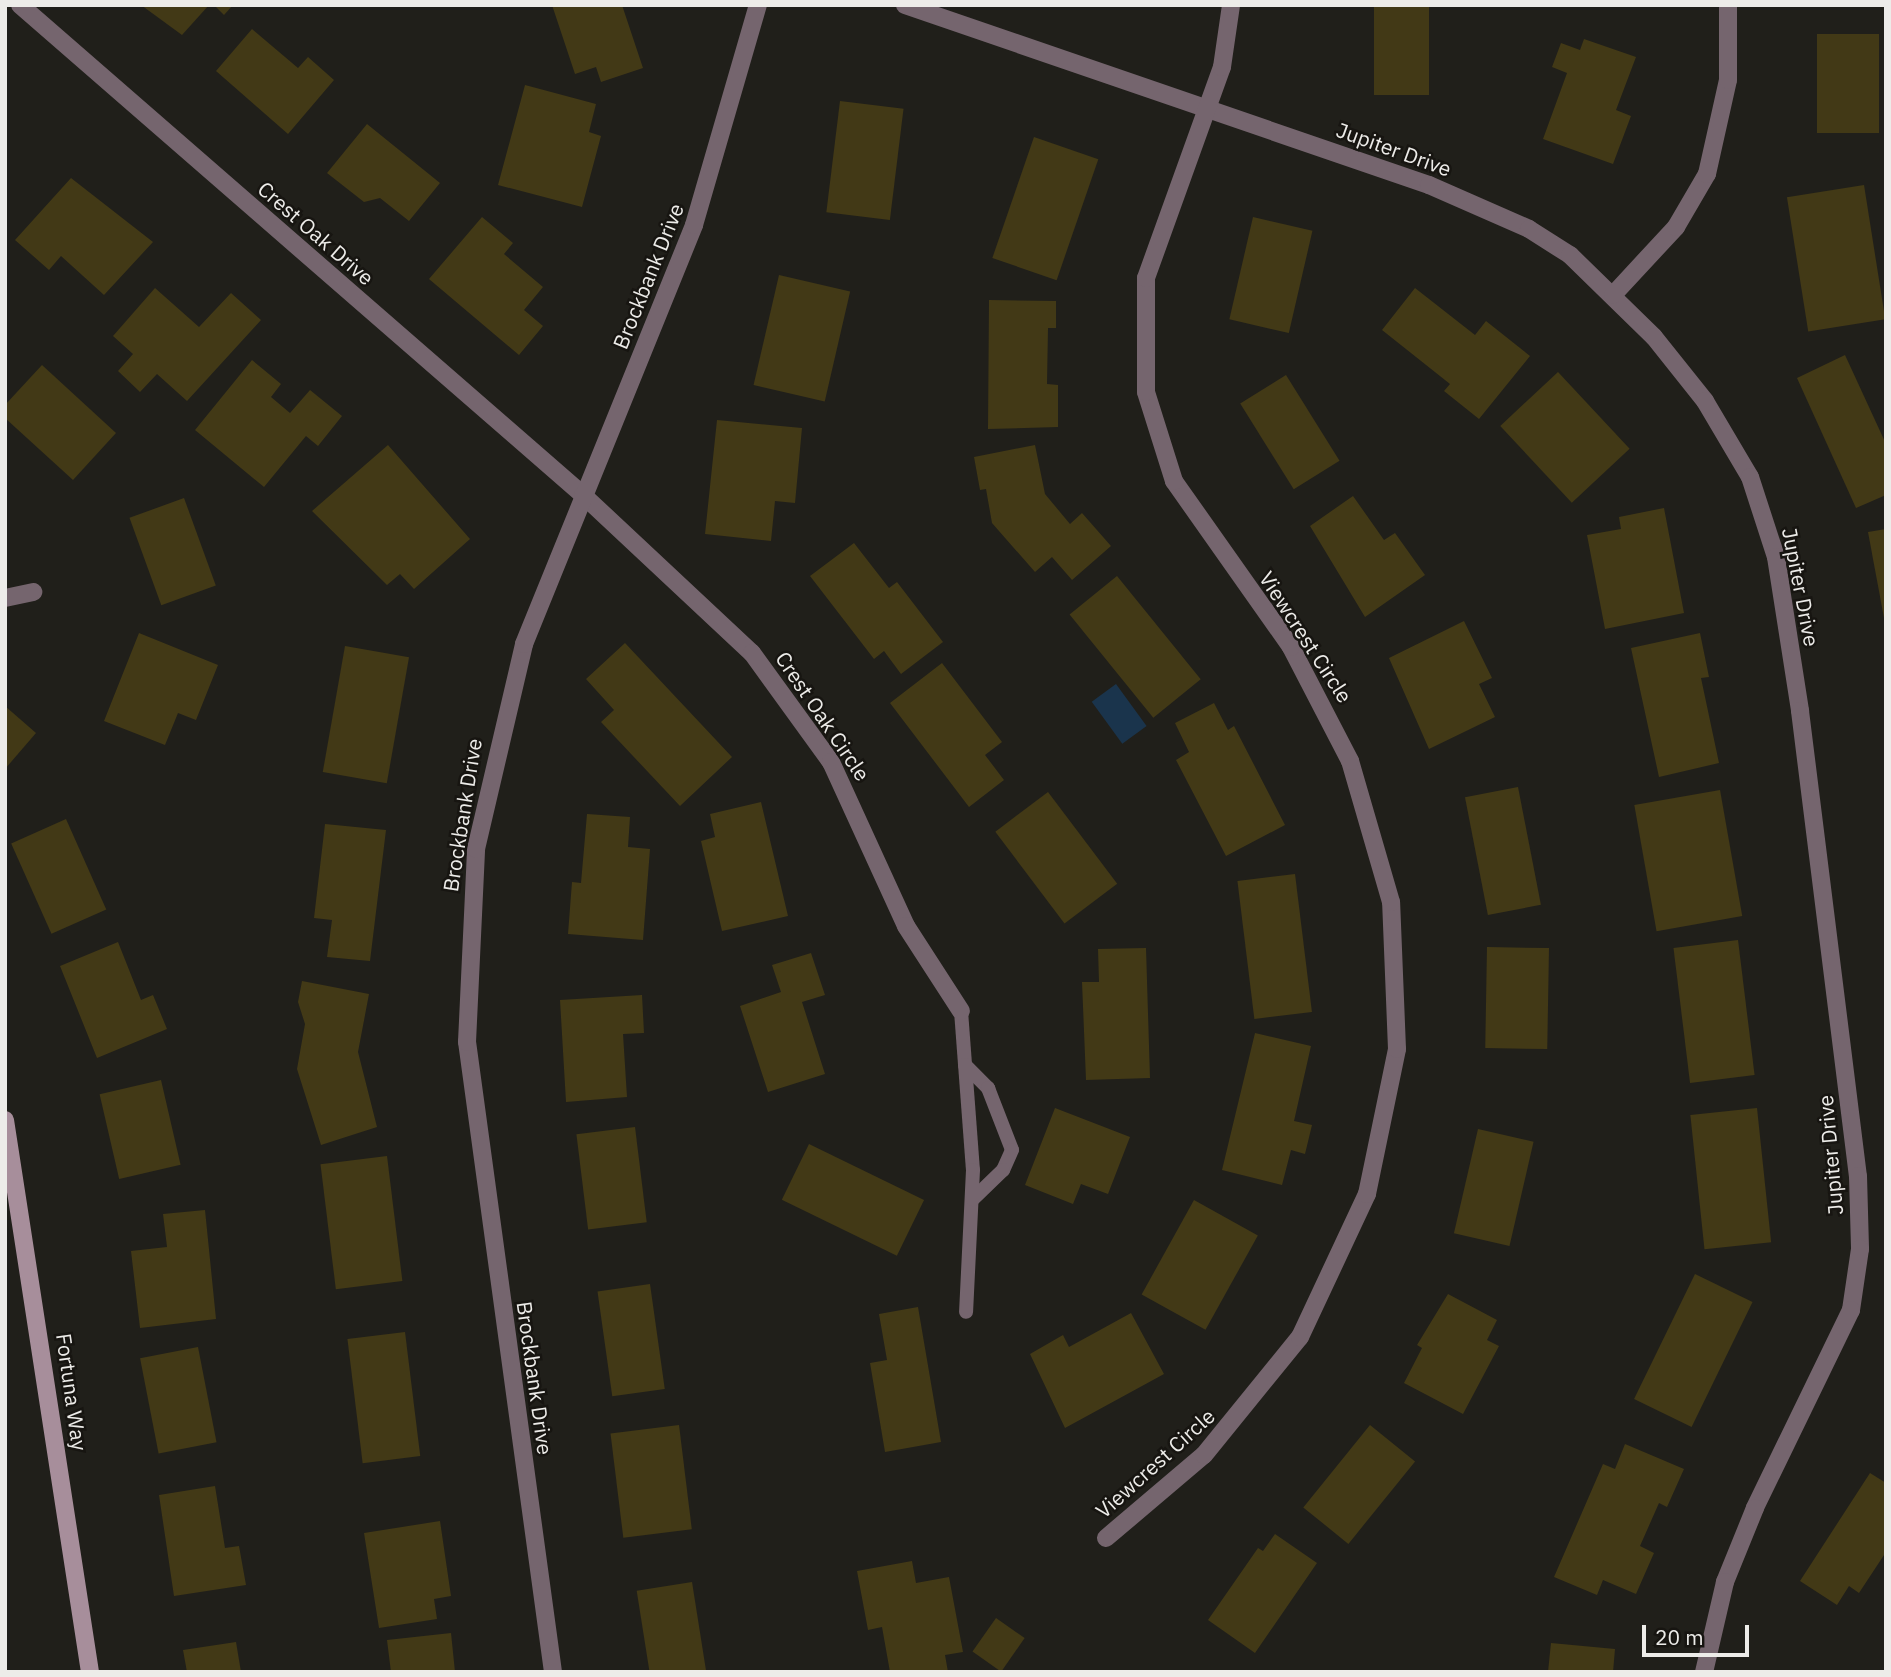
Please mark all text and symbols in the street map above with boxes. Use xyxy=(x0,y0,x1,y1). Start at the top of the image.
street label: Jupiter Drive xyxy=(1333,117,1455,181)
street label: Crest Oak Drive xyxy=(253,176,379,290)
street label: Brockbank Drive xyxy=(607,200,689,352)
street label: Jupiter Drive xyxy=(1777,526,1825,648)
street label: Viewcrest Circle xyxy=(1254,567,1358,707)
street label: Crest Oak Circle xyxy=(771,647,875,785)
street label: Brockbank Drive xyxy=(437,737,487,893)
street label: Jupiter Drive xyxy=(1812,1094,1848,1216)
street label: Brockbank Drive xyxy=(512,1300,558,1456)
street label: Fortuna Way xyxy=(51,1332,93,1452)
street label: Viewcrest Circle xyxy=(1090,1403,1220,1523)
scale bar xyxy=(1646,1610,1753,1654)
text: 20 m xyxy=(1655,1623,1704,1651)

